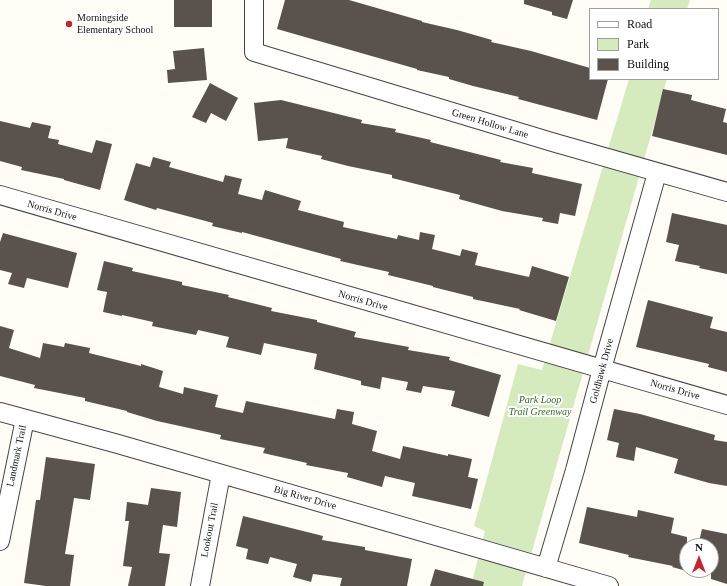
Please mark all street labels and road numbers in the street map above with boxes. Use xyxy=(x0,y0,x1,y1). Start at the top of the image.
street label: Green Hollow Lane xyxy=(450,107,530,141)
street label: Norris Drive xyxy=(26,198,78,224)
street label: Norris Drive xyxy=(337,288,389,314)
street label: Goldhawk Drive xyxy=(588,337,616,405)
street label: Norris Drive xyxy=(649,377,701,403)
street label: Landmark Trail xyxy=(5,424,29,488)
street label: Big River Drive xyxy=(272,483,338,513)
street label: Lookout Trail xyxy=(199,502,221,558)

